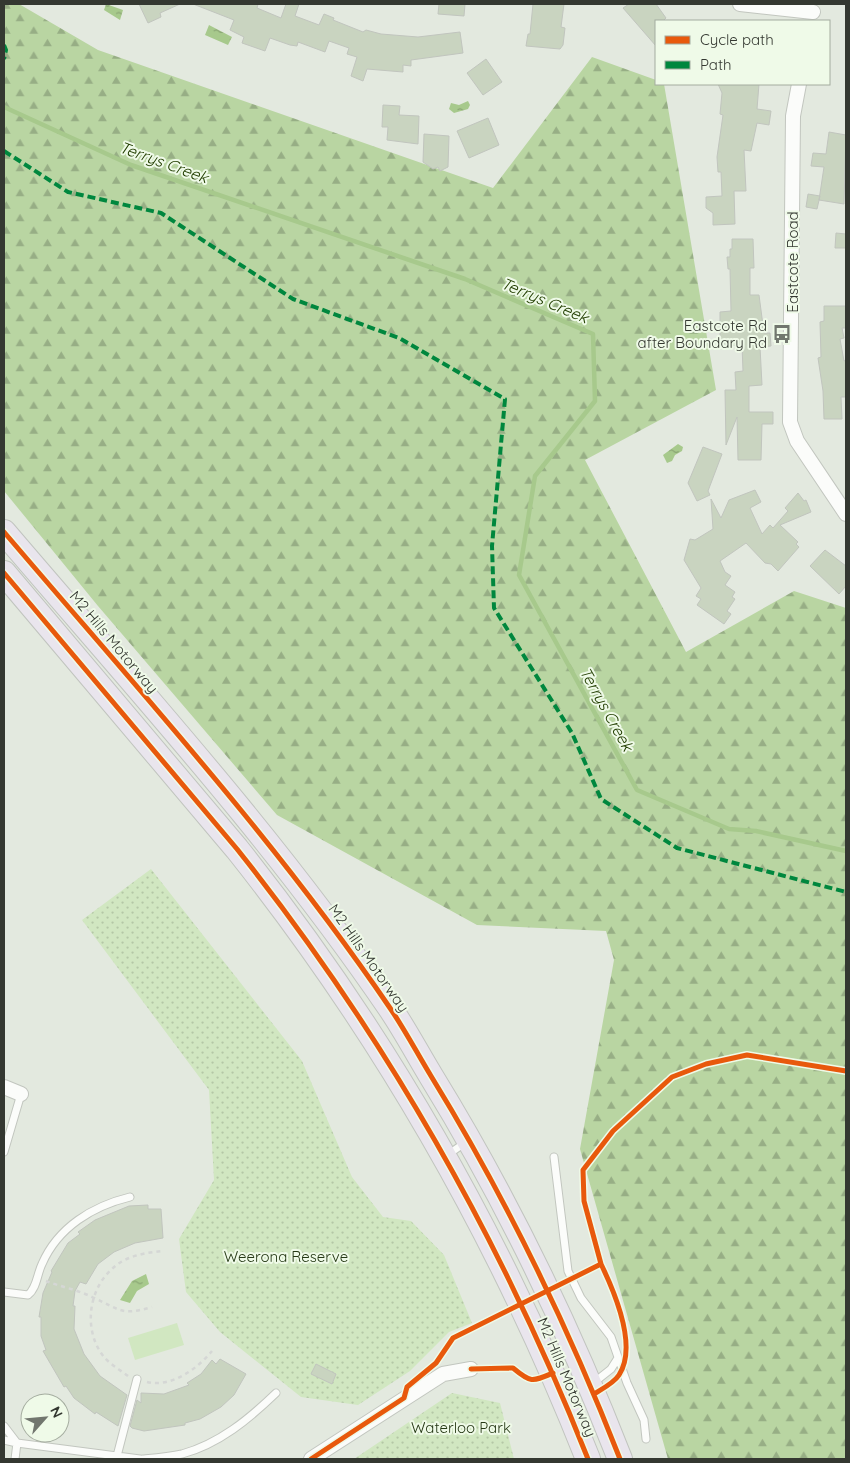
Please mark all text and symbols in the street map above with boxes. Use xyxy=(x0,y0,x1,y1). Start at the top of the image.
legend xyxy=(655,20,830,85)
text: Cycle path xyxy=(700,30,774,49)
text: Path xyxy=(700,55,732,74)
water label: Terrys Creek xyxy=(117,137,212,188)
street label: Eastcote Road xyxy=(783,211,802,313)
water label: Terrys Creek xyxy=(498,273,593,328)
place label: Eastcote Rd after Boundary Rd xyxy=(637,316,767,352)
bus stop icon: Eastcote Rd after Boundary Rd xyxy=(771,323,793,345)
street label: M2 Hills Motorway xyxy=(66,587,162,697)
water label: Terrys Creek xyxy=(576,664,639,756)
street label: M2 Hills Motorway xyxy=(325,900,413,1016)
park label: Weerona Reserve xyxy=(224,1247,348,1266)
street label: M2 Hills Motorway xyxy=(533,1314,601,1440)
north arrow xyxy=(20,1393,70,1443)
text: N xyxy=(46,1403,67,1421)
park label: Waterloo Park xyxy=(411,1418,511,1437)

